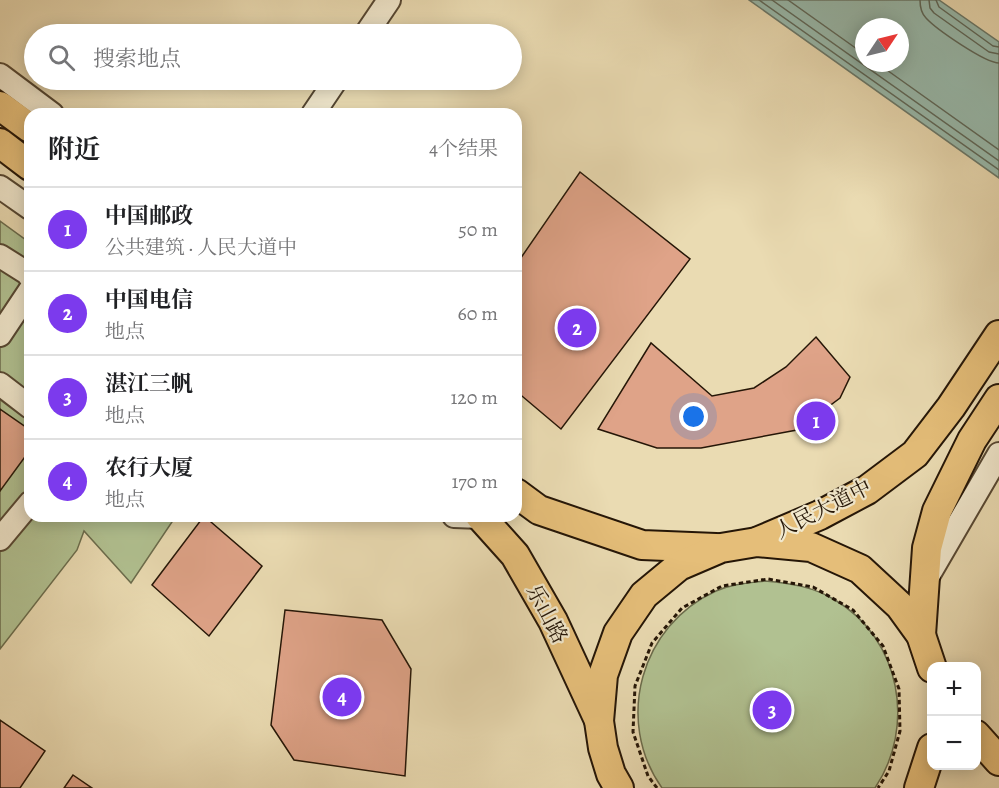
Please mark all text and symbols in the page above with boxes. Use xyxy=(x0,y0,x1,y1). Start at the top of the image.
north arrow xyxy=(855,18,909,72)
search box xyxy=(24,24,522,90)
icon: search xyxy=(45,41,78,74)
text: 搜索地点 xyxy=(93,44,181,74)
text: 附近 xyxy=(48,132,100,167)
text: 4个结果 xyxy=(429,135,498,162)
text: 中国邮政 xyxy=(105,201,193,231)
text: 1 xyxy=(64,216,71,243)
text: 50 m xyxy=(458,216,498,243)
text: 公共建筑 · 人民大道中 xyxy=(105,234,297,261)
text: 中国电信 xyxy=(105,285,193,315)
text: 2 xyxy=(63,300,72,327)
text: 60 m xyxy=(458,300,498,327)
pin: 2 xyxy=(558,306,596,350)
text: 地点 xyxy=(105,318,145,345)
text: 湛江三帆 xyxy=(105,369,193,399)
text: 3 xyxy=(63,384,72,411)
text: 120 m xyxy=(450,384,498,411)
pin: 1 xyxy=(796,398,836,444)
text: 地点 xyxy=(105,402,145,429)
your location xyxy=(679,402,708,431)
text: 农行大厦 xyxy=(105,453,193,483)
text: 4 xyxy=(63,468,72,495)
text: 170 m xyxy=(452,468,498,495)
street label: 人民大道中 xyxy=(770,473,876,545)
text: 地点 xyxy=(105,486,145,513)
street label: 乐山路 xyxy=(520,580,574,648)
map controls xyxy=(927,662,981,770)
button: + xyxy=(927,662,981,716)
pin: 4 xyxy=(322,674,362,720)
pin: 3 xyxy=(752,688,792,732)
button: − xyxy=(927,716,981,770)

